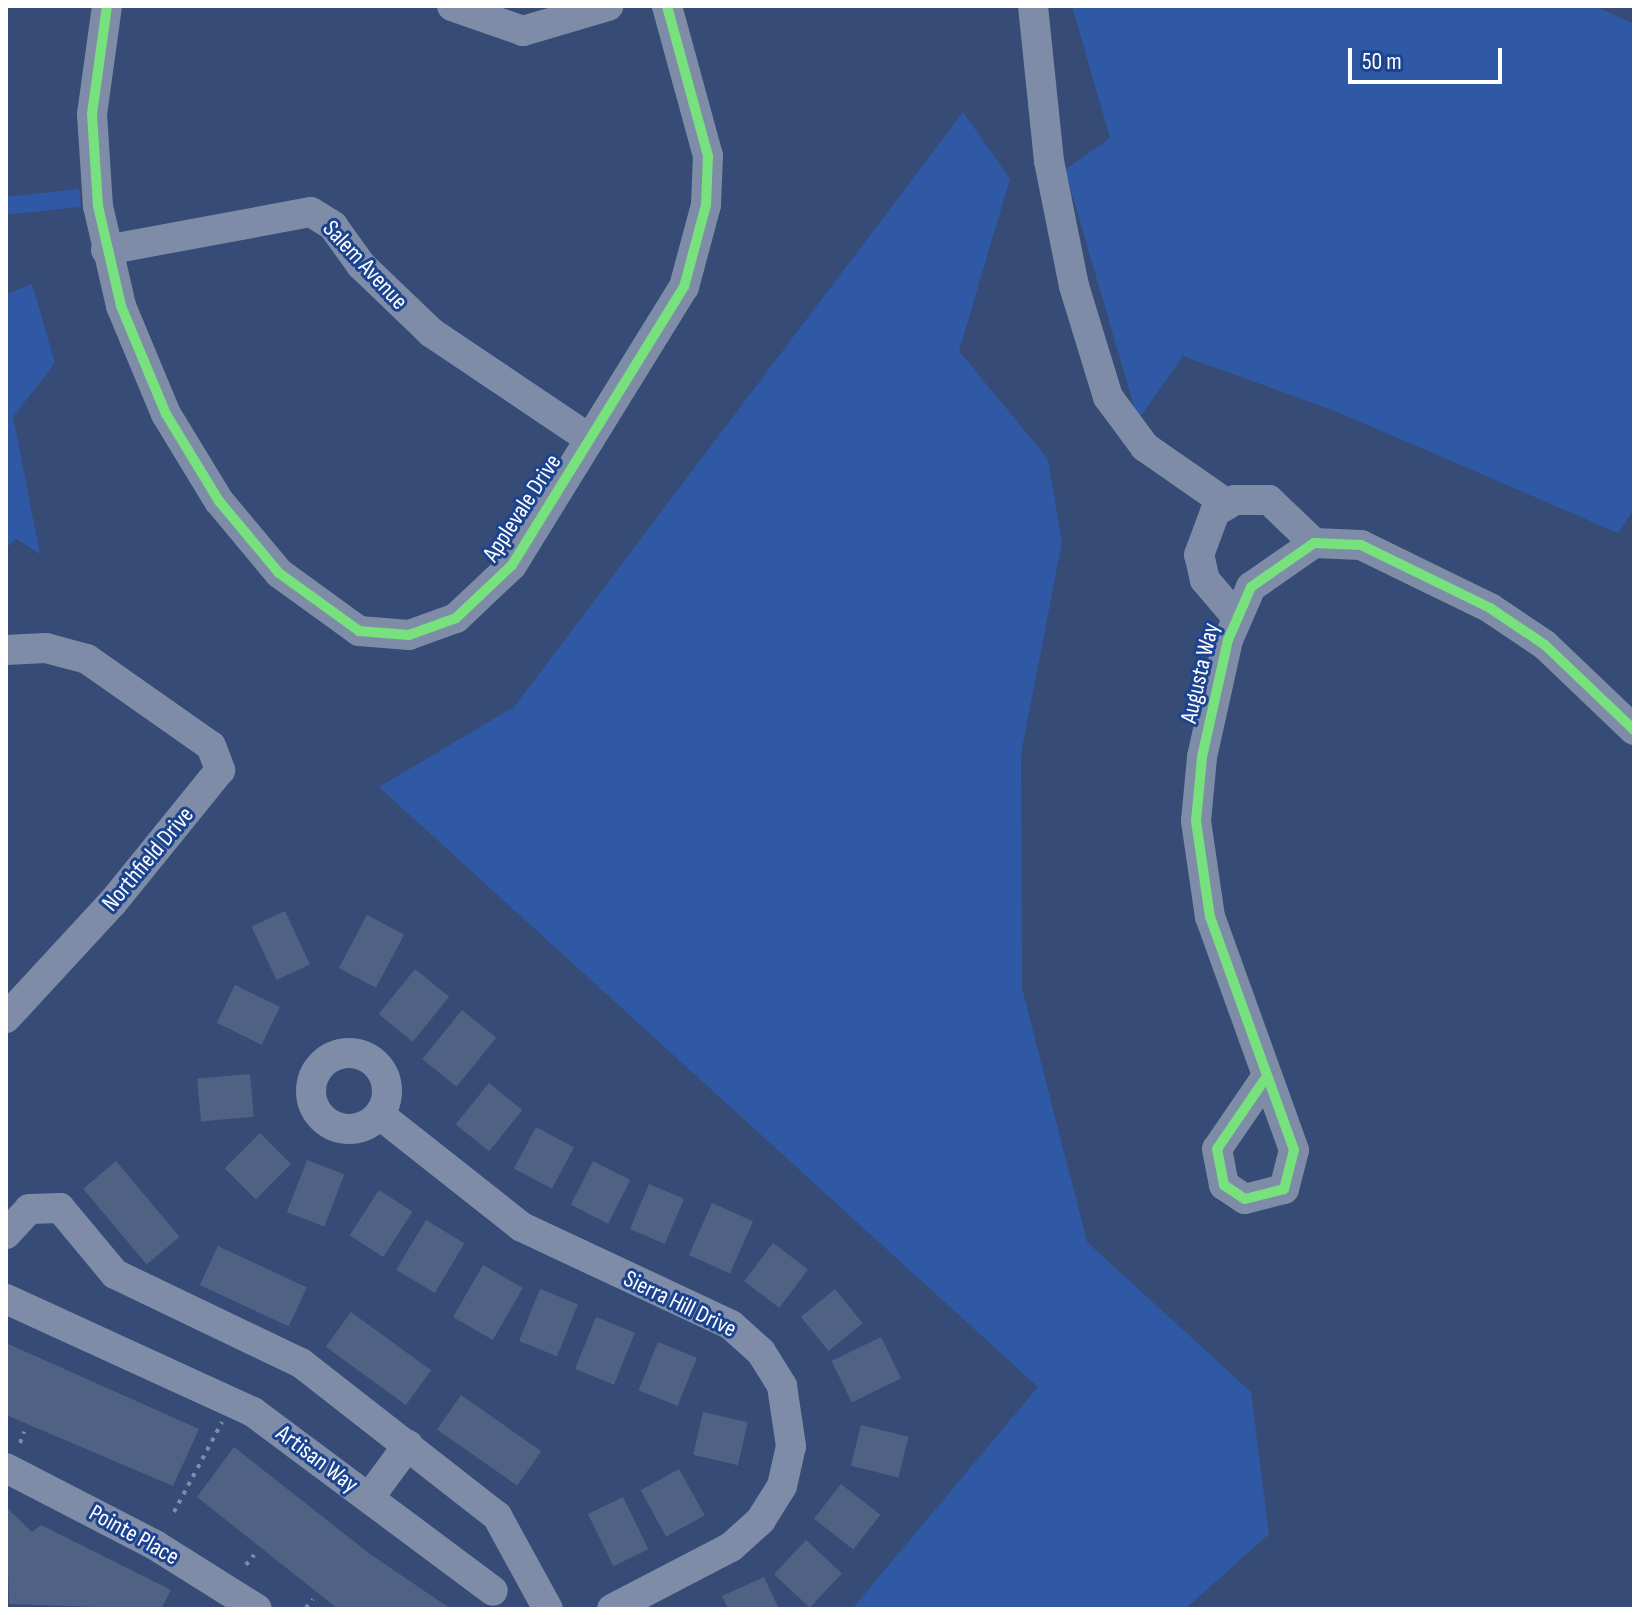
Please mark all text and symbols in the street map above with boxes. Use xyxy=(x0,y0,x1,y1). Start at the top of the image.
scale bar xyxy=(1352,32,1506,82)
text: 50 m xyxy=(1362,47,1402,76)
street label: Salem Avenue xyxy=(316,214,414,316)
street label: Applevale Drive xyxy=(477,449,567,567)
street label: Augusta Way xyxy=(1174,620,1226,726)
street label: Northfield Drive xyxy=(96,801,200,917)
street label: Sierra Hill Drive xyxy=(619,1264,741,1344)
street label: Artisan Way xyxy=(270,1419,364,1499)
street label: Pointe Place xyxy=(84,1499,184,1571)

